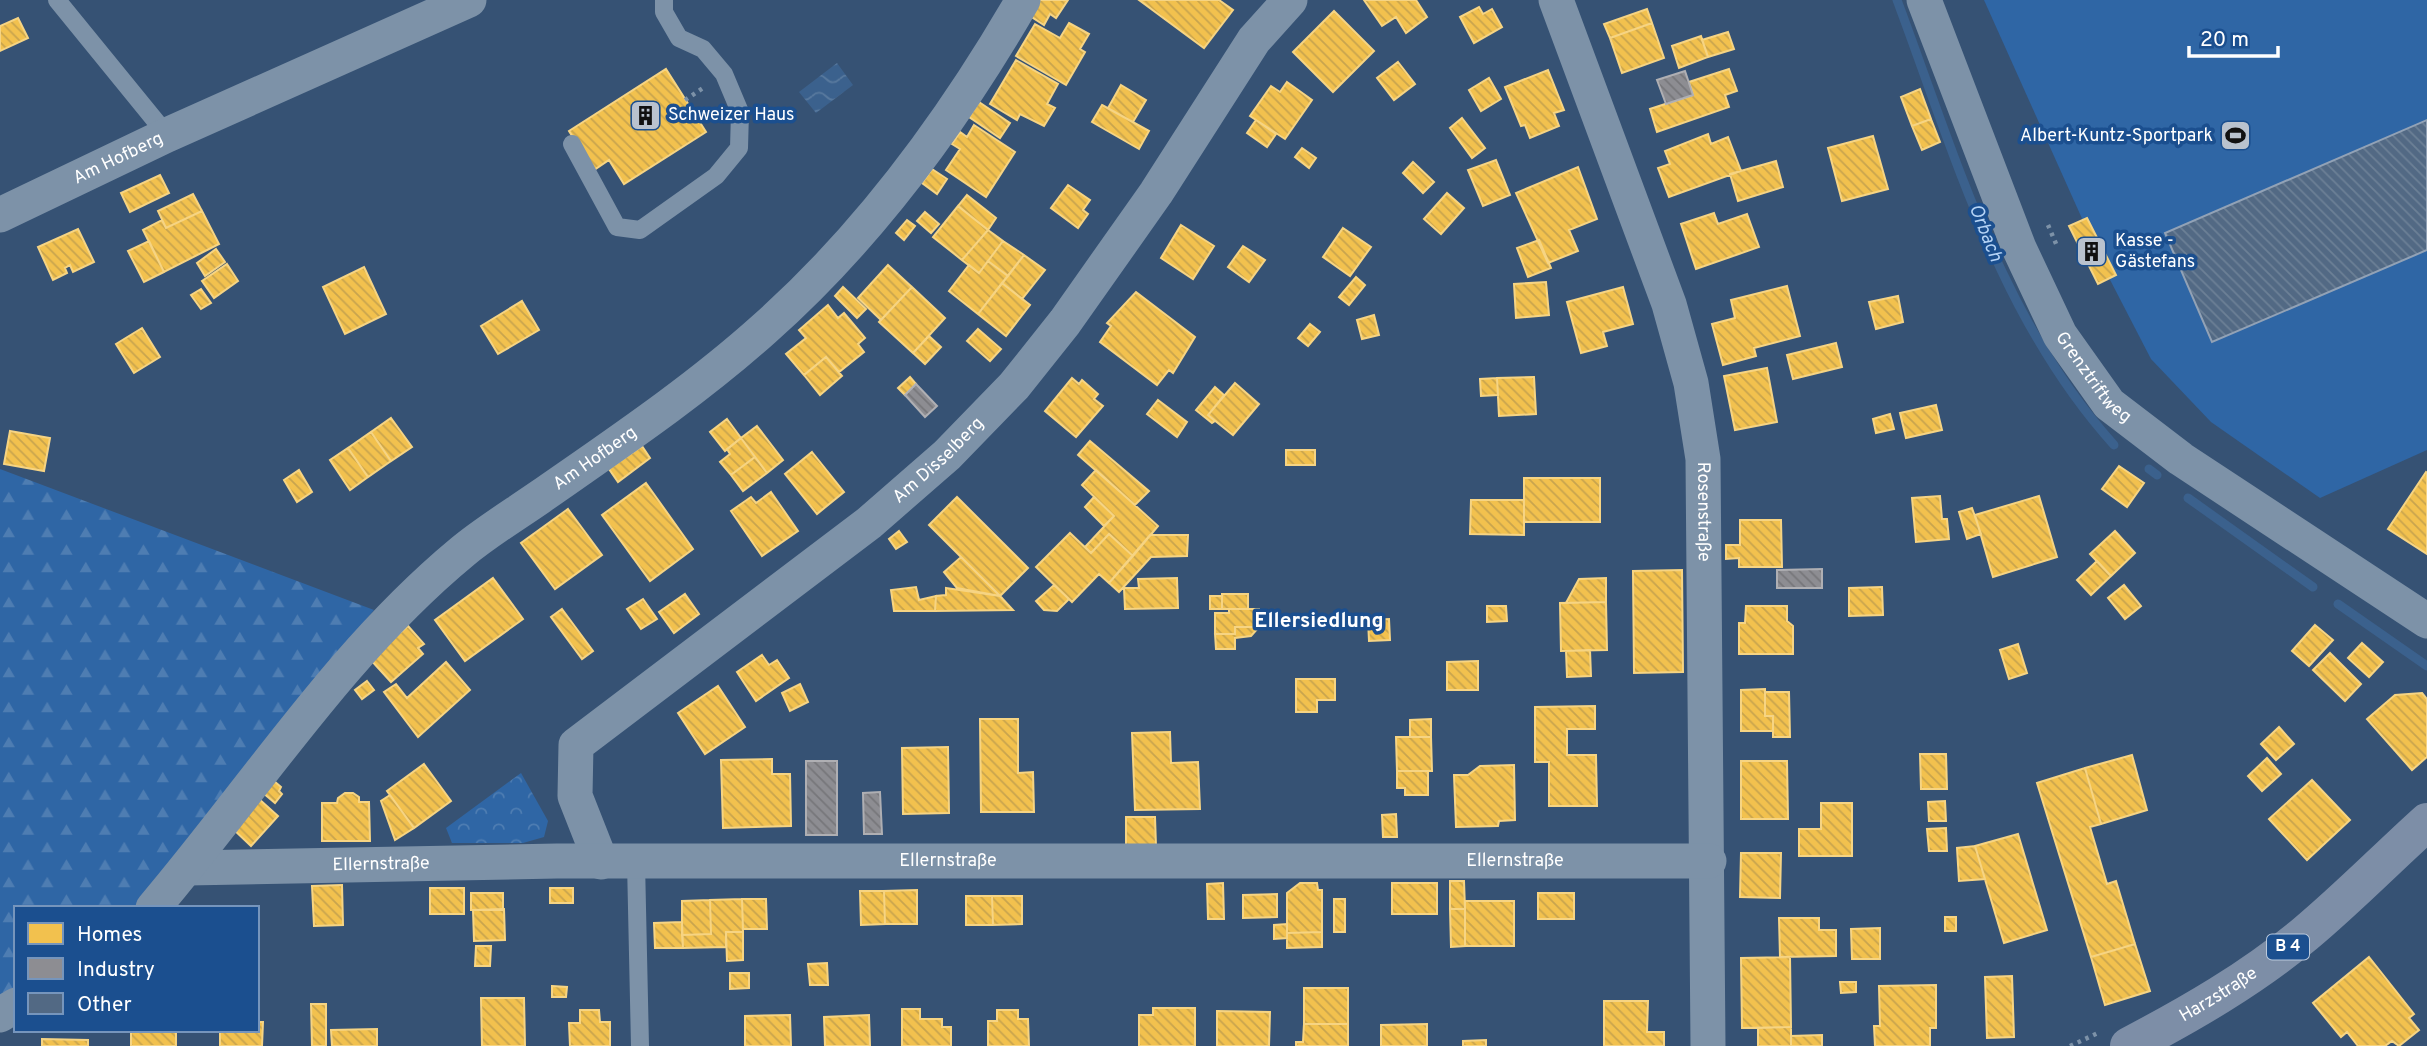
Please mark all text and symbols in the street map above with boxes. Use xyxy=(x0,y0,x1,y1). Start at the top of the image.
scale bar xyxy=(2189,14,2278,58)
text: 20 m xyxy=(2200,27,2249,54)
building icon: Schweizer Haus xyxy=(628,98,662,132)
place label: Schweizer Haus xyxy=(668,104,794,127)
sports icon: Albert-Kuntz-Sportpark xyxy=(2219,119,2253,153)
place label: Albert-Kuntz-Sportpark xyxy=(2020,125,2213,148)
street label: Am Hofberg xyxy=(69,127,167,190)
water label: Orbach xyxy=(1963,201,2008,266)
place label: Kasse - Gästefans xyxy=(2115,230,2195,274)
building icon: Kasse - Gästefans xyxy=(2075,234,2109,268)
street label: Grenztriftweg xyxy=(2050,327,2136,428)
street label: Am Disselberg xyxy=(888,412,989,509)
street label: Am Hofberg xyxy=(549,421,642,496)
street label: Rosenstraße xyxy=(1692,462,1715,562)
district label: Ellersiedlung xyxy=(1254,608,1384,635)
street label: Ellernstraße xyxy=(899,850,997,873)
street label: Ellernstraße xyxy=(1466,850,1564,873)
street label: Ellernstraße xyxy=(332,852,430,877)
legend xyxy=(14,906,259,1032)
text: Homes xyxy=(77,922,142,949)
road number: B 4 xyxy=(2267,934,2309,959)
text: Industry xyxy=(77,957,155,984)
street label: Harzstraße xyxy=(2175,962,2262,1028)
text: Other xyxy=(77,992,132,1019)

